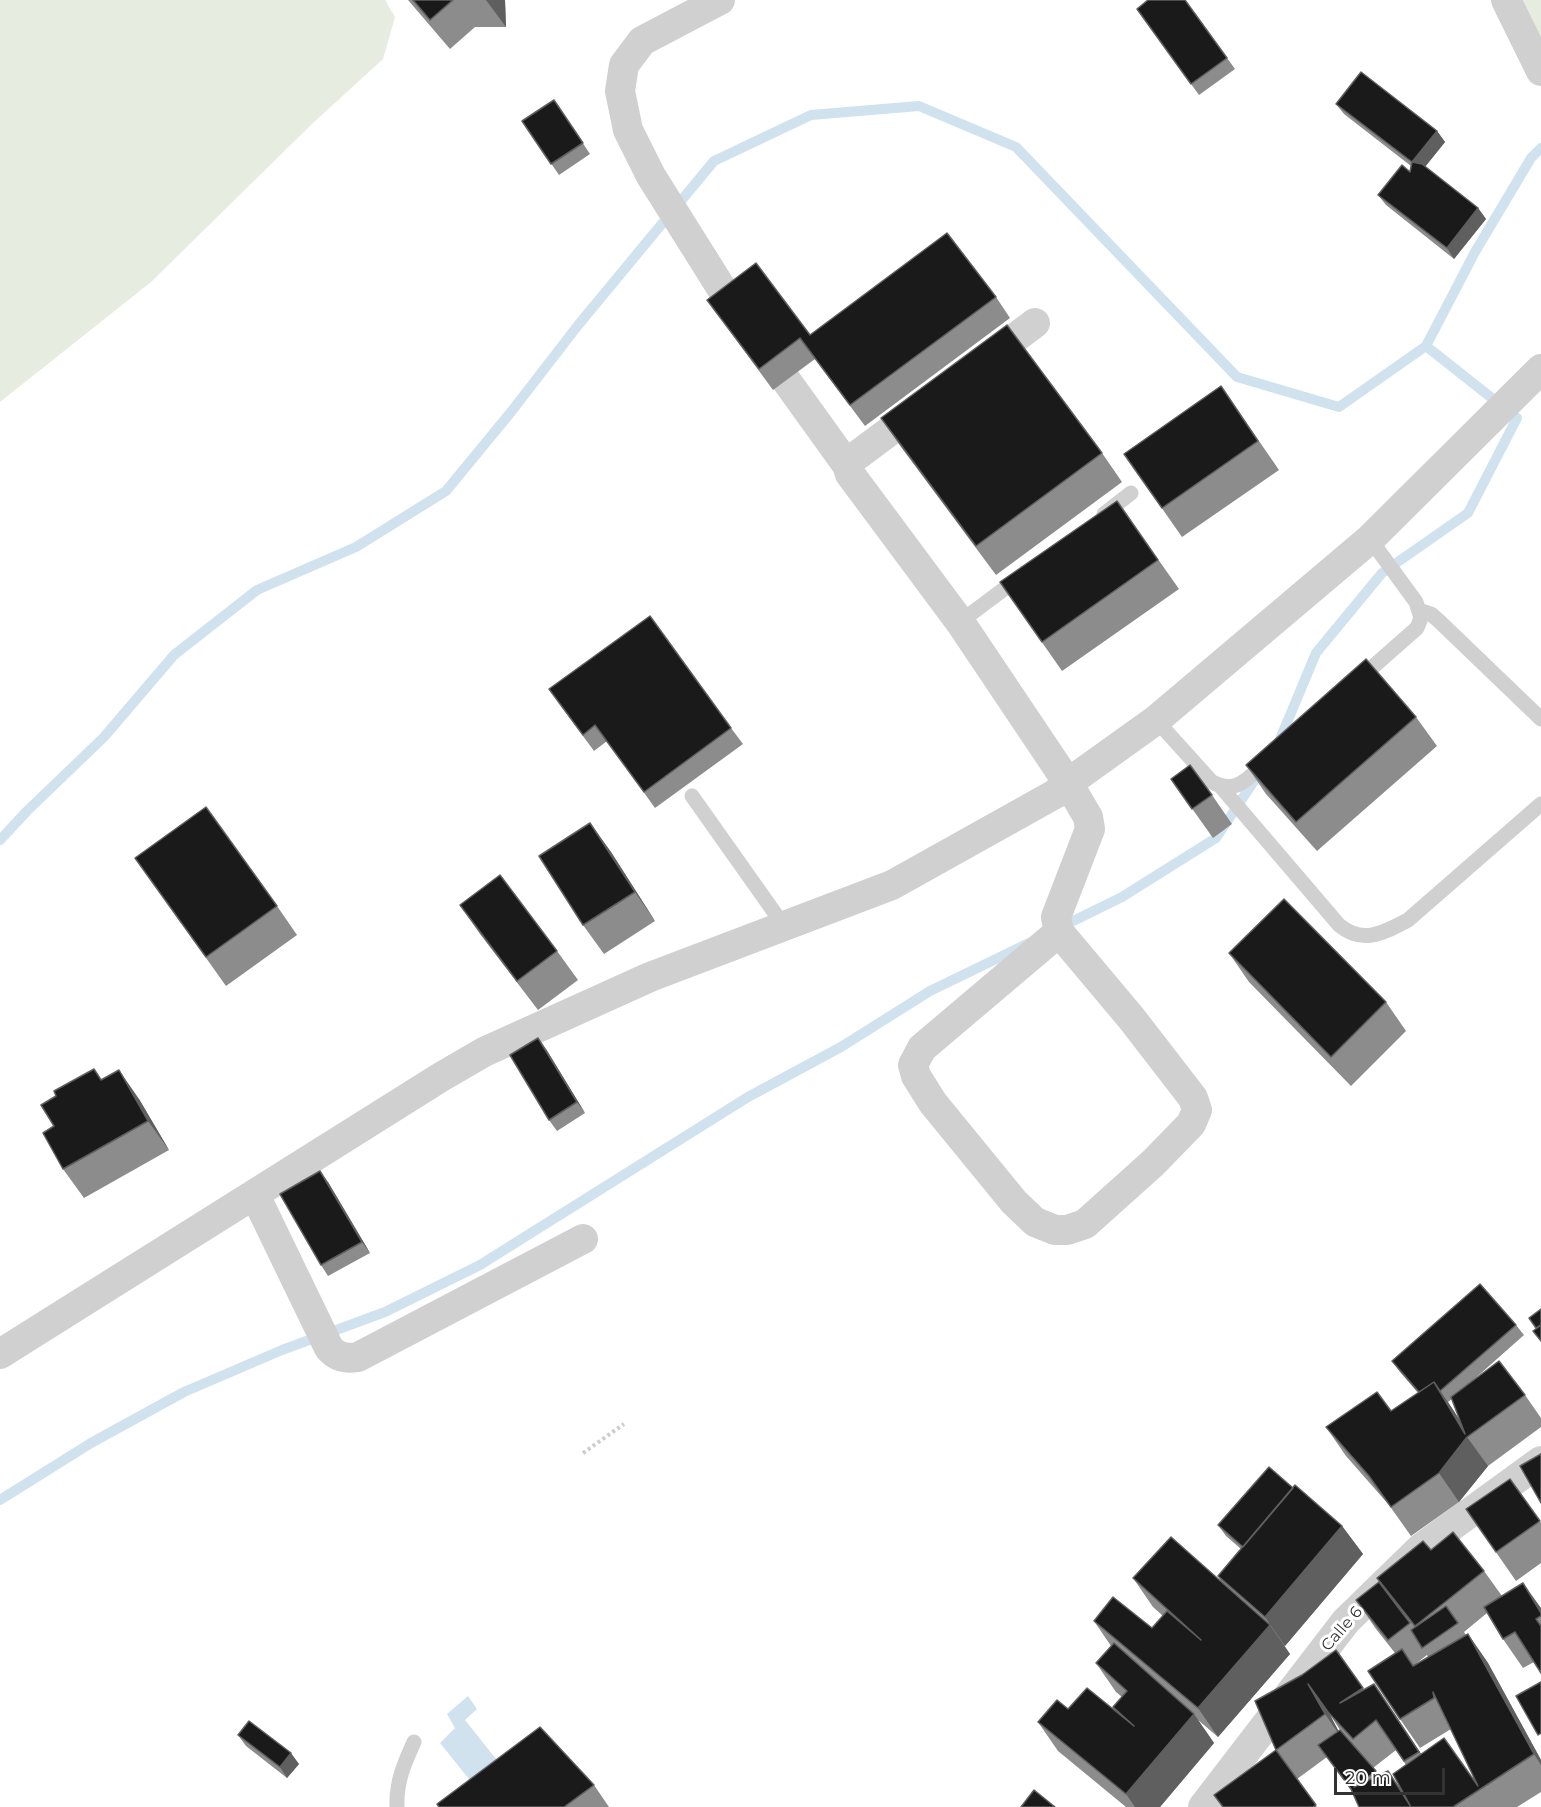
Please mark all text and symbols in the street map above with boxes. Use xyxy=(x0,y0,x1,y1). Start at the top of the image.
street label: Calle 6 xyxy=(1317,1603,1367,1655)
scale bar xyxy=(1337,1756,1448,1794)
text: 20 m xyxy=(1345,1767,1391,1789)

